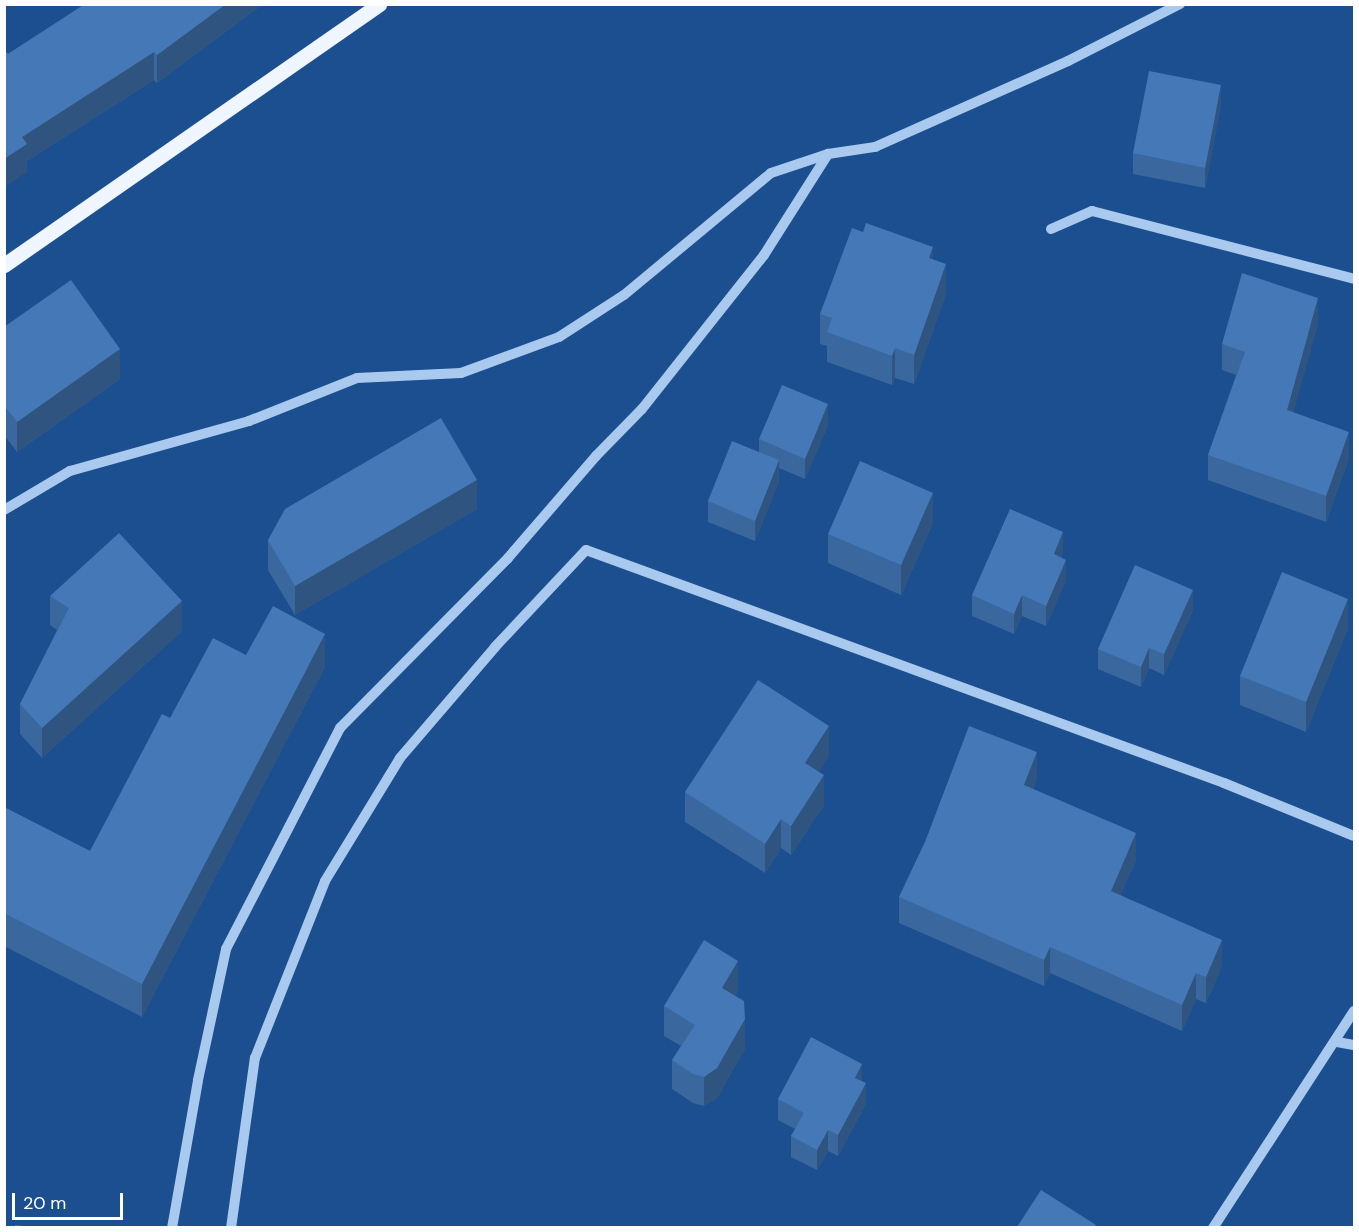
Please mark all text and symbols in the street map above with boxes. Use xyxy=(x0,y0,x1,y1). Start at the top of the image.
scale bar xyxy=(15,1181,126,1219)
text: 20 m xyxy=(23,1191,66,1215)

